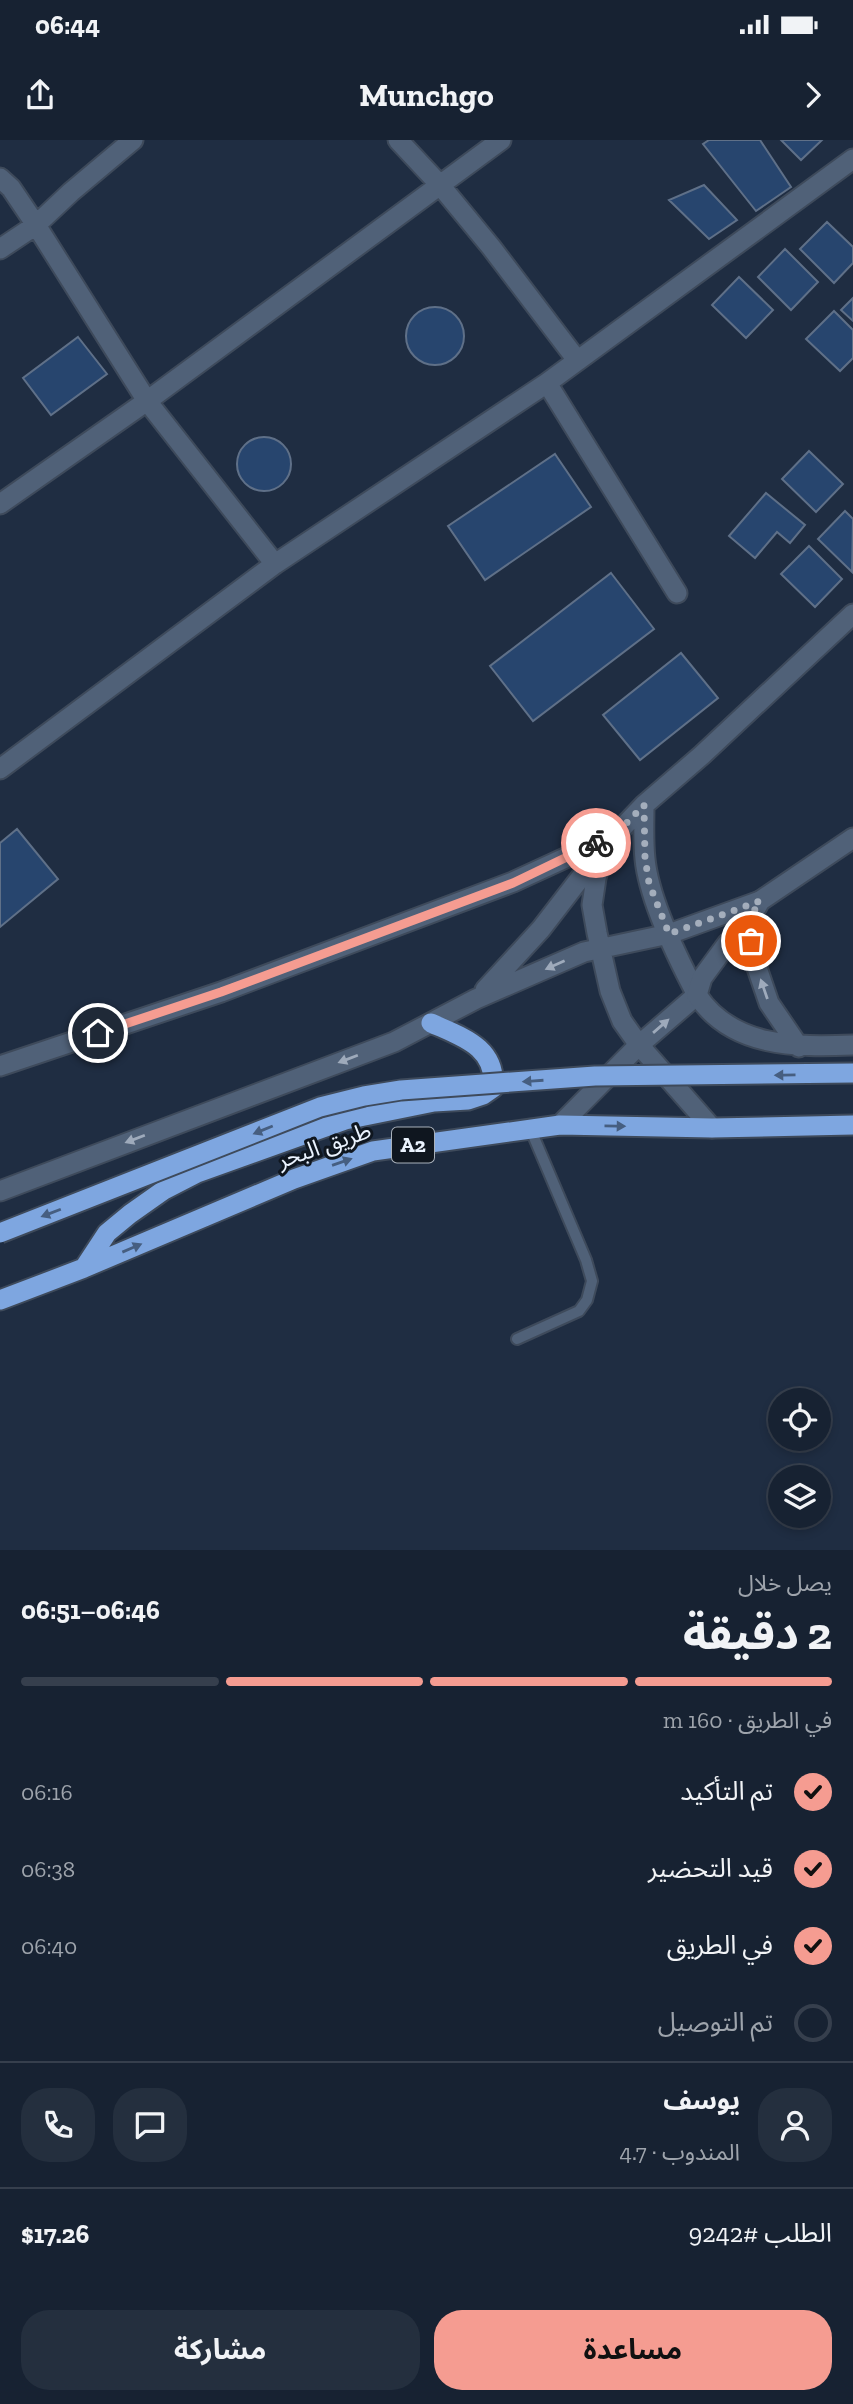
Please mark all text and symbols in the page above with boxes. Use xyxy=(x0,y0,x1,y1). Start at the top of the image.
text: 06:44 xyxy=(35,9,100,41)
icon: share xyxy=(21,76,59,114)
text: Munchgo xyxy=(359,76,494,114)
icon: forward xyxy=(794,76,832,114)
courier xyxy=(561,808,631,878)
icon: bike xyxy=(577,824,615,862)
pin xyxy=(721,911,781,971)
icon: bag xyxy=(732,922,770,960)
one-way arrow xyxy=(545,959,565,971)
one-way arrow xyxy=(758,978,769,999)
pin xyxy=(68,1003,128,1063)
icon: home xyxy=(79,1014,117,1052)
one-way arrow xyxy=(652,1018,670,1034)
one-way arrow xyxy=(338,1054,359,1065)
one-way arrow xyxy=(774,1069,796,1080)
one-way arrow xyxy=(522,1076,544,1087)
street label: طريق البحر xyxy=(272,1116,375,1174)
one-way arrow xyxy=(604,1121,626,1132)
one-way arrow xyxy=(253,1125,274,1136)
road number: A2 xyxy=(392,1128,434,1163)
one-way arrow xyxy=(125,1134,146,1145)
one-way arrow xyxy=(332,1156,353,1167)
one-way arrow xyxy=(41,1208,62,1219)
one-way arrow xyxy=(121,1242,142,1253)
map controls xyxy=(768,1388,831,1528)
button: locate xyxy=(768,1388,831,1451)
button: layers xyxy=(768,1465,831,1528)
text: يصل خلال xyxy=(738,1569,832,1597)
text: 06:46–06:51 xyxy=(21,1594,160,1626)
text: 2 دقيقة xyxy=(683,1606,832,1661)
text: في الطريق · 160 m xyxy=(663,1706,832,1734)
icon: check xyxy=(794,1773,832,1811)
text: تم التأكيد xyxy=(680,1775,773,1807)
text: 06:16 xyxy=(21,1778,73,1806)
icon: check xyxy=(794,1850,832,1888)
text: قيد التحضير xyxy=(648,1852,773,1884)
text: 06:38 xyxy=(21,1855,75,1883)
icon: check xyxy=(794,1927,832,1965)
text: في الطريق xyxy=(667,1929,773,1961)
text: 06:40 xyxy=(21,1932,77,1960)
text: تم التوصيل xyxy=(658,2006,773,2038)
text: يوسف xyxy=(663,2084,740,2116)
button: phone xyxy=(21,2088,95,2162)
button: chat xyxy=(113,2088,187,2162)
button: person xyxy=(758,2088,832,2162)
text: المندوب · 4.7 xyxy=(620,2138,740,2166)
text: الطلب #9242 xyxy=(688,2217,832,2249)
text: $17.26 xyxy=(21,2218,89,2250)
button: مشاركة xyxy=(21,2310,420,2390)
button: مساعدة xyxy=(434,2310,832,2390)

